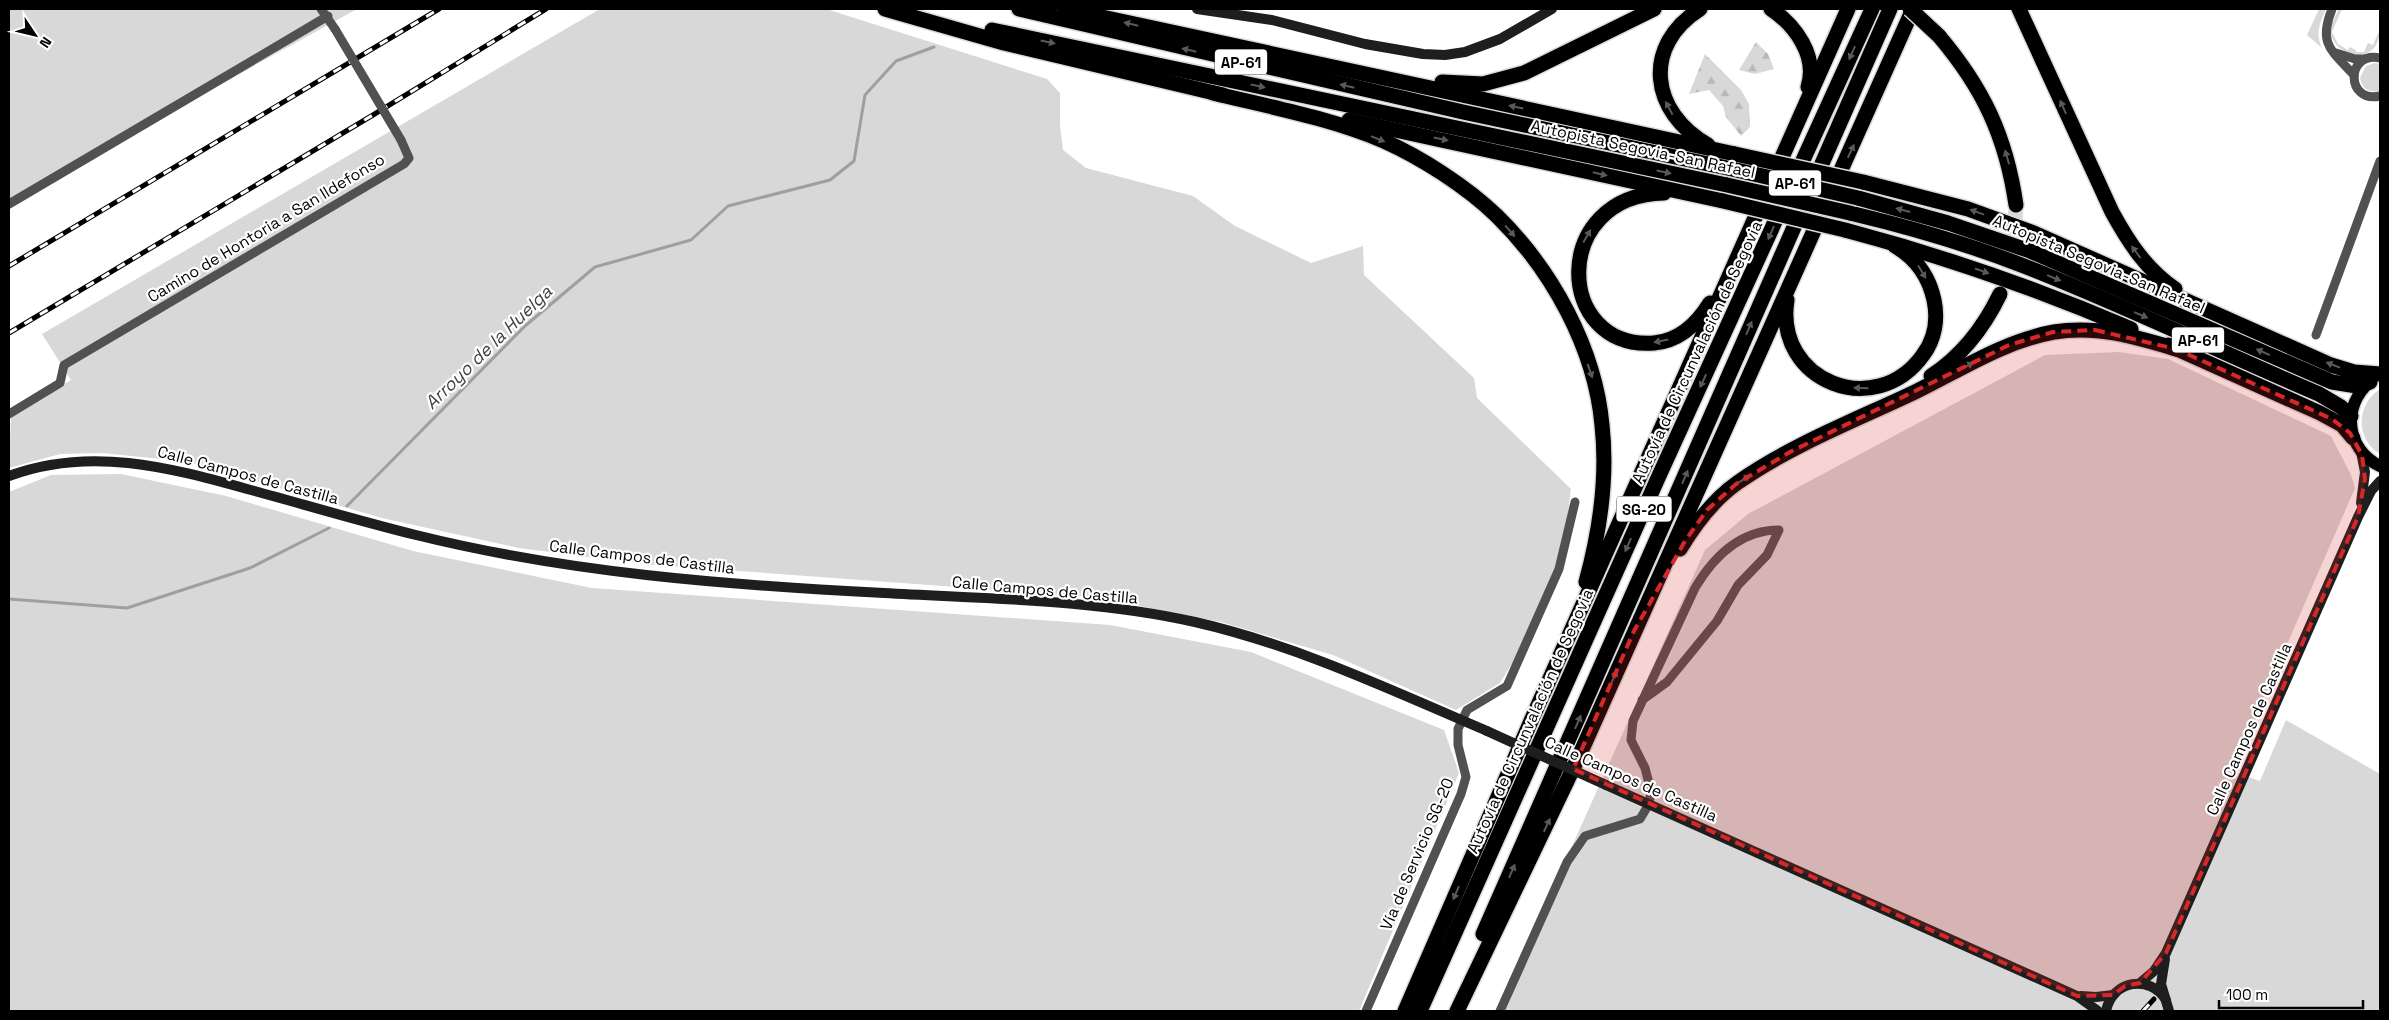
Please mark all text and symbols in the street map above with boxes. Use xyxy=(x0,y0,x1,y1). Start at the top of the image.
north arrow xyxy=(10,10,60,60)
one-way arrow xyxy=(1122,19,1138,27)
text: N xyxy=(36,33,56,51)
one-way arrow xyxy=(1040,38,1055,46)
one-way arrow xyxy=(1181,46,1196,54)
one-way arrow xyxy=(1848,46,1856,60)
road number: AP-61 xyxy=(1215,50,1267,74)
one-way arrow xyxy=(1251,82,1267,90)
one-way arrow xyxy=(1340,82,1355,90)
one-way arrow xyxy=(2059,100,2067,114)
one-way arrow xyxy=(1665,101,1673,115)
one-way arrow xyxy=(1509,103,1524,111)
street label: Autopista Segovia-San Rafael xyxy=(1529,115,1757,183)
one-way arrow xyxy=(1371,135,1386,143)
one-way arrow xyxy=(1433,135,1448,143)
one-way arrow xyxy=(1847,144,1855,158)
street label: Camino de Hontoria a San Ildefonso xyxy=(143,149,389,307)
one-way arrow xyxy=(2003,149,2011,164)
one-way arrow xyxy=(1656,168,1672,176)
one-way arrow xyxy=(1592,170,1607,178)
road number: AP-61 xyxy=(1769,170,1821,196)
one-way arrow xyxy=(1896,206,1911,214)
one-way arrow xyxy=(1969,208,1984,216)
street label: Autopista Segovia-San Rafael xyxy=(1990,210,2208,318)
street label: Autovía de Circunvalación de Segovia xyxy=(1627,217,1767,487)
one-way arrow xyxy=(1504,225,1515,237)
one-way arrow xyxy=(1767,226,1775,240)
one-way arrow xyxy=(1583,229,1592,242)
one-way arrow xyxy=(2130,246,2141,259)
one-way arrow xyxy=(1917,265,1927,278)
one-way arrow xyxy=(1975,267,1990,275)
one-way arrow xyxy=(2047,274,2062,282)
water label: Arroyo de la Huelga xyxy=(419,280,557,414)
one-way arrow xyxy=(2134,311,2149,319)
one-way arrow xyxy=(1745,321,1753,335)
road number: AP-61 xyxy=(2172,328,2224,352)
one-way arrow xyxy=(1653,338,1669,346)
one-way arrow xyxy=(2256,348,2270,356)
one-way arrow xyxy=(1960,361,1974,369)
one-way arrow xyxy=(2325,361,2340,369)
one-way arrow xyxy=(1587,363,1594,378)
one-way arrow xyxy=(1699,374,1707,388)
one-way arrow xyxy=(1853,384,1869,392)
street label: Calle Campos de Castilla xyxy=(155,441,341,509)
one-way arrow xyxy=(1682,470,1690,484)
one-way arrow xyxy=(1737,474,1751,483)
road number: SG-20 xyxy=(1616,496,1672,522)
street label: Calle Campos de Castilla xyxy=(548,535,736,579)
one-way arrow xyxy=(1624,537,1633,552)
street label: Calle Campos de Castilla xyxy=(951,571,1139,609)
street label: Autovía de Circunvalación de Segovia xyxy=(1462,585,1598,857)
street label: Calle Campos de Castilla xyxy=(2201,639,2297,819)
one-way arrow xyxy=(1610,670,1618,684)
one-way arrow xyxy=(1574,715,1582,729)
street label: Calle Campos de Castilla xyxy=(1541,731,1721,827)
street label: Vía de Servicio SG-20 xyxy=(1375,774,1459,934)
one-way arrow xyxy=(1543,818,1551,832)
one-way arrow xyxy=(1508,864,1516,878)
one-way arrow xyxy=(1452,886,1460,901)
scale bar xyxy=(2219,978,2363,1010)
text: 100 m xyxy=(2226,985,2268,1004)

